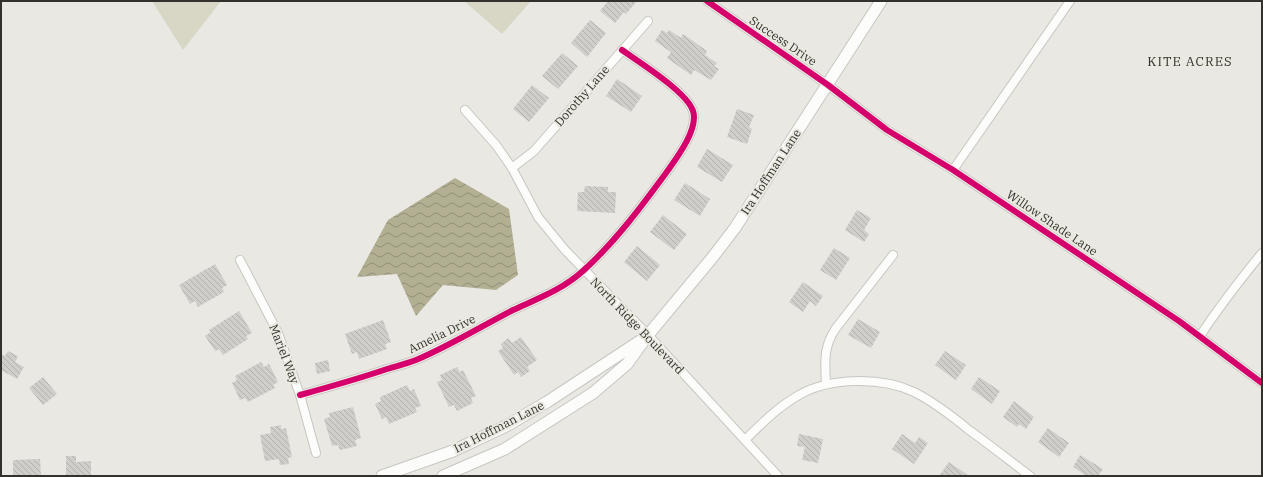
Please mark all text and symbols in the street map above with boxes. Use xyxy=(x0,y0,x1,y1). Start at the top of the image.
street label: Success Drive xyxy=(747,13,820,69)
district label: KITE ACRES xyxy=(1147,53,1233,70)
street label: Dorothy Lane xyxy=(551,62,612,129)
street label: Ira Hoffman Lane xyxy=(737,126,804,217)
street label: Willow Shade Lane xyxy=(1004,187,1101,259)
street label: North Ridge Boulevard xyxy=(587,274,687,377)
street label: Amelia Drive xyxy=(406,311,478,356)
street label: Mariel Way xyxy=(266,322,303,386)
street label: Ira Hoffman Lane xyxy=(451,397,546,456)

